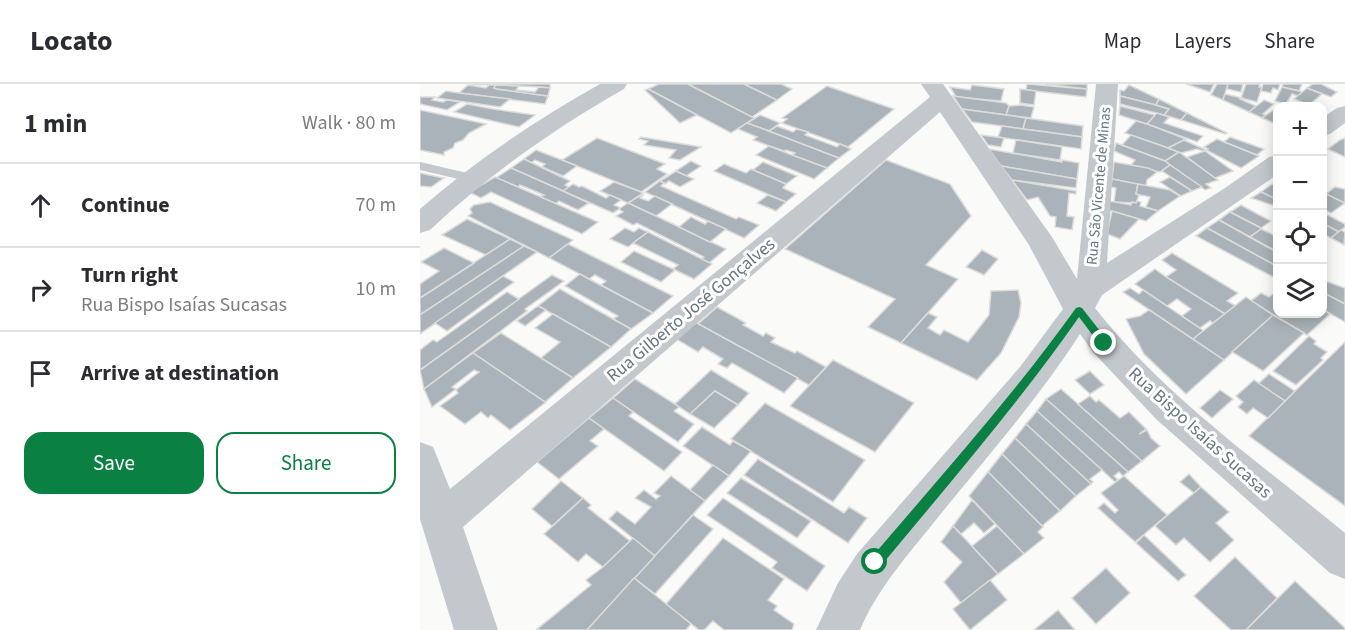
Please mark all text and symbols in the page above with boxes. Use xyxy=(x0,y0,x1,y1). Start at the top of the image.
text: Locato xyxy=(30,21,112,61)
text: Map xyxy=(1104,26,1141,56)
text: Layers xyxy=(1174,26,1231,56)
text: Share xyxy=(1264,26,1315,56)
map controls xyxy=(1273,102,1327,318)
button: + xyxy=(1273,102,1327,156)
text: 1 min xyxy=(24,105,87,142)
street label: Rua São Vicente de Minas xyxy=(1082,106,1116,266)
text: Walk · 80 m xyxy=(302,109,396,137)
button: − xyxy=(1273,156,1327,210)
icon: ahead xyxy=(24,189,57,222)
text: Continue xyxy=(81,189,170,221)
text: 70 m xyxy=(356,191,396,219)
button: locate xyxy=(1273,210,1327,264)
street label: Rua Gilberto José Gonçalves xyxy=(601,232,781,388)
text: Turn right xyxy=(81,259,178,291)
button: layers xyxy=(1273,264,1327,318)
icon: right xyxy=(24,273,57,306)
text: 10 m xyxy=(356,275,396,303)
text: Rua Bispo Isaías Sucasas xyxy=(81,291,287,319)
route end xyxy=(1090,329,1116,355)
icon: arrive xyxy=(24,357,57,390)
text: Arrive at destination xyxy=(81,357,279,389)
street label: Rua Bispo Isaías Sucasas xyxy=(1123,362,1277,504)
button: Save xyxy=(24,432,204,494)
button: Share xyxy=(216,432,396,494)
route start xyxy=(861,548,887,574)

